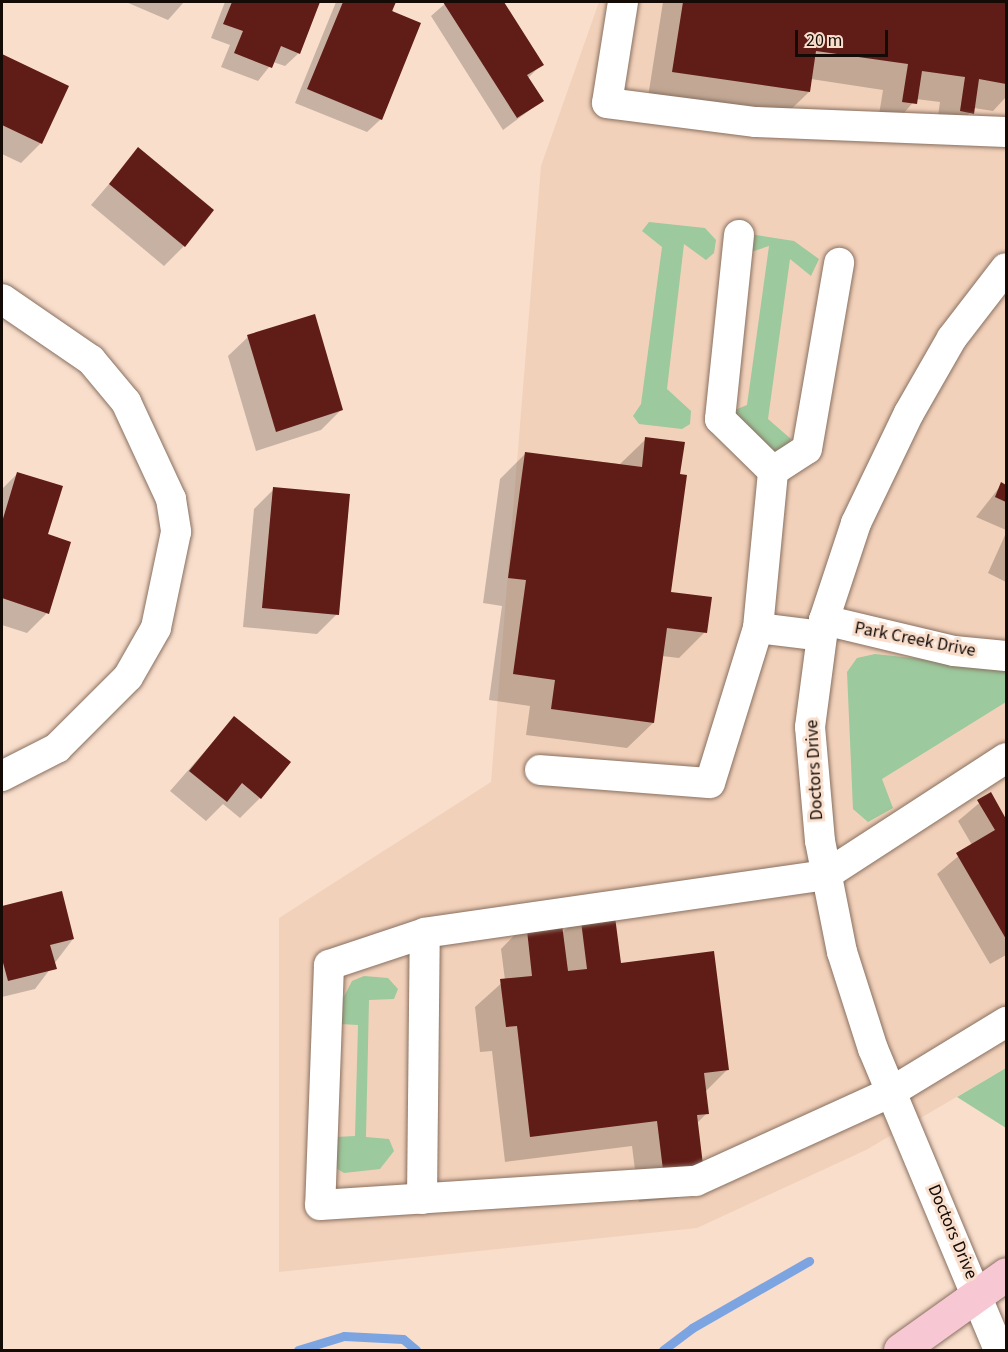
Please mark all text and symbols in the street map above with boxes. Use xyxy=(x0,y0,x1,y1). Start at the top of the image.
scale bar xyxy=(798,18,891,56)
text: 20 m xyxy=(806,28,842,53)
street label: Park Creek Drive xyxy=(853,618,977,662)
street label: Doctors Drive xyxy=(802,719,828,821)
street label: Doctors Drive xyxy=(922,1181,982,1283)

